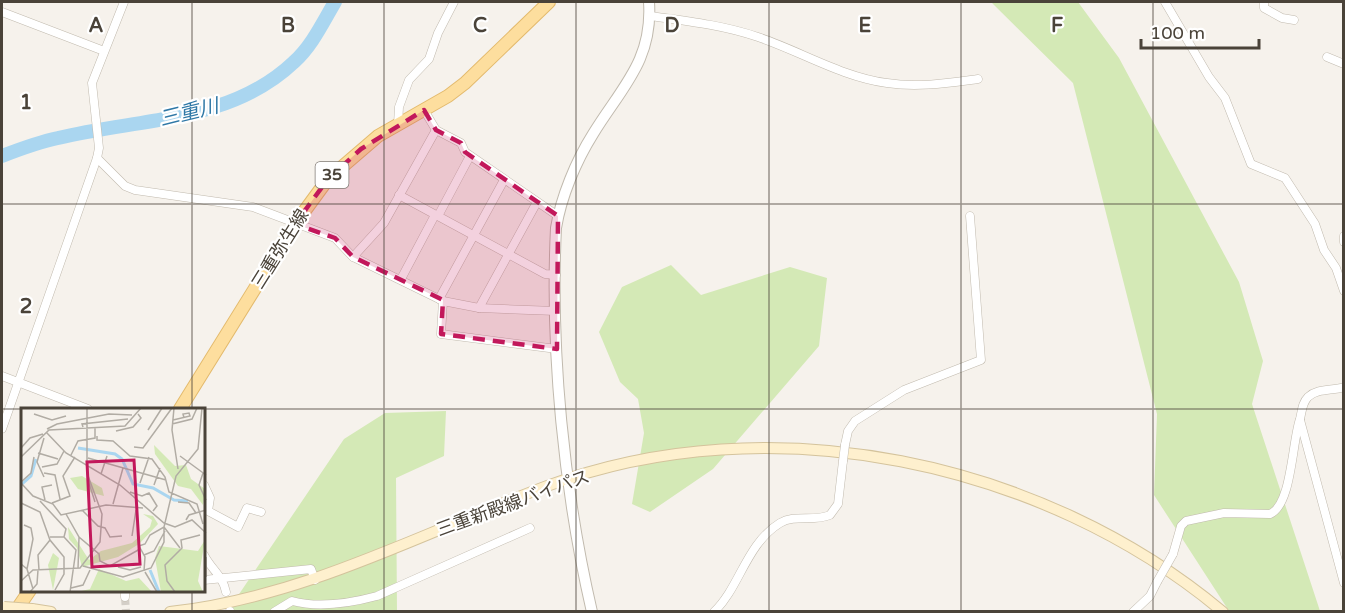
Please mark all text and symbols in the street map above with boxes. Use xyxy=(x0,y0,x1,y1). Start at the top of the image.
scale bar xyxy=(1141,12,1260,50)
text: A xyxy=(89,14,104,38)
text: B xyxy=(281,14,295,38)
text: C xyxy=(473,14,487,38)
text: D xyxy=(664,14,680,38)
text: E xyxy=(859,14,872,38)
text: F xyxy=(1051,14,1063,38)
text: 100 m xyxy=(1150,22,1205,44)
text: 1 xyxy=(20,91,32,115)
water label: 三重川 xyxy=(157,94,223,132)
road number: 35 xyxy=(316,162,348,188)
street label: 三重弥生線 xyxy=(247,205,313,293)
text: 2 xyxy=(20,295,32,319)
inset map xyxy=(21,408,206,592)
street label: 三重新殿線バイパス xyxy=(433,465,593,541)

